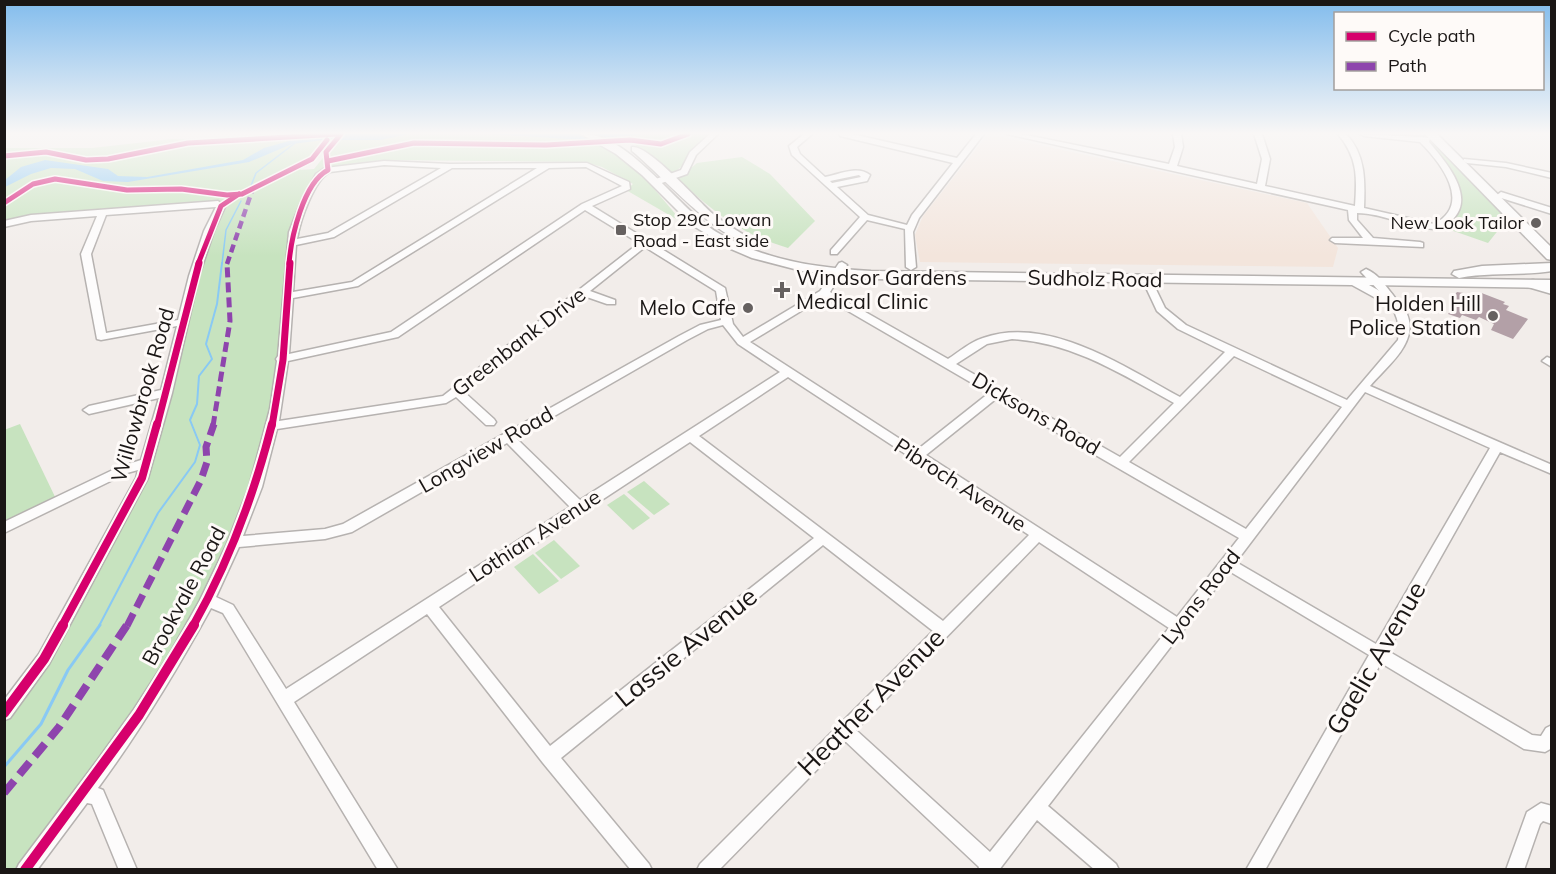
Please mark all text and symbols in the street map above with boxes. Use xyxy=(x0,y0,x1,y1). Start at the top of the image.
legend xyxy=(1334,12,1544,90)
text: Cycle path xyxy=(1388,24,1475,47)
text: Path xyxy=(1388,54,1427,77)
place label: Stop 29C Lowan Road - East side xyxy=(633,208,771,252)
place label: New Look Tailor xyxy=(1391,211,1524,234)
marker: New Look Tailor xyxy=(1529,216,1543,230)
marker: Stop 29C Lowan Road - East side xyxy=(614,223,628,237)
place label: Windsor Gardens Medical Clinic xyxy=(796,264,967,314)
street label: Sudholz Road xyxy=(1027,264,1163,292)
street label: Greenbank Drive xyxy=(446,281,590,401)
marker: Windsor Gardens Medical Clinic xyxy=(773,281,791,299)
place label: Holden Hill Police Station xyxy=(1349,290,1481,340)
place label: Melo Cafe xyxy=(639,294,736,320)
marker: Melo Cafe xyxy=(741,301,755,315)
street label: Willowbrook Road xyxy=(105,304,179,485)
marker: Holden Hill Police Station xyxy=(1486,309,1500,323)
street label: Dicksons Road xyxy=(968,366,1105,460)
street label: Longview Road xyxy=(414,400,557,498)
street label: Pibroch Avenue xyxy=(890,432,1031,536)
street label: Lothian Avenue xyxy=(464,483,605,587)
street label: Brookvale Road xyxy=(136,522,231,669)
street label: Lyons Road xyxy=(1155,544,1245,649)
street label: Gaelic Avenue xyxy=(1318,575,1433,740)
street label: Lassie Avenue xyxy=(608,579,763,714)
street label: Heather Avenue xyxy=(790,621,951,782)

